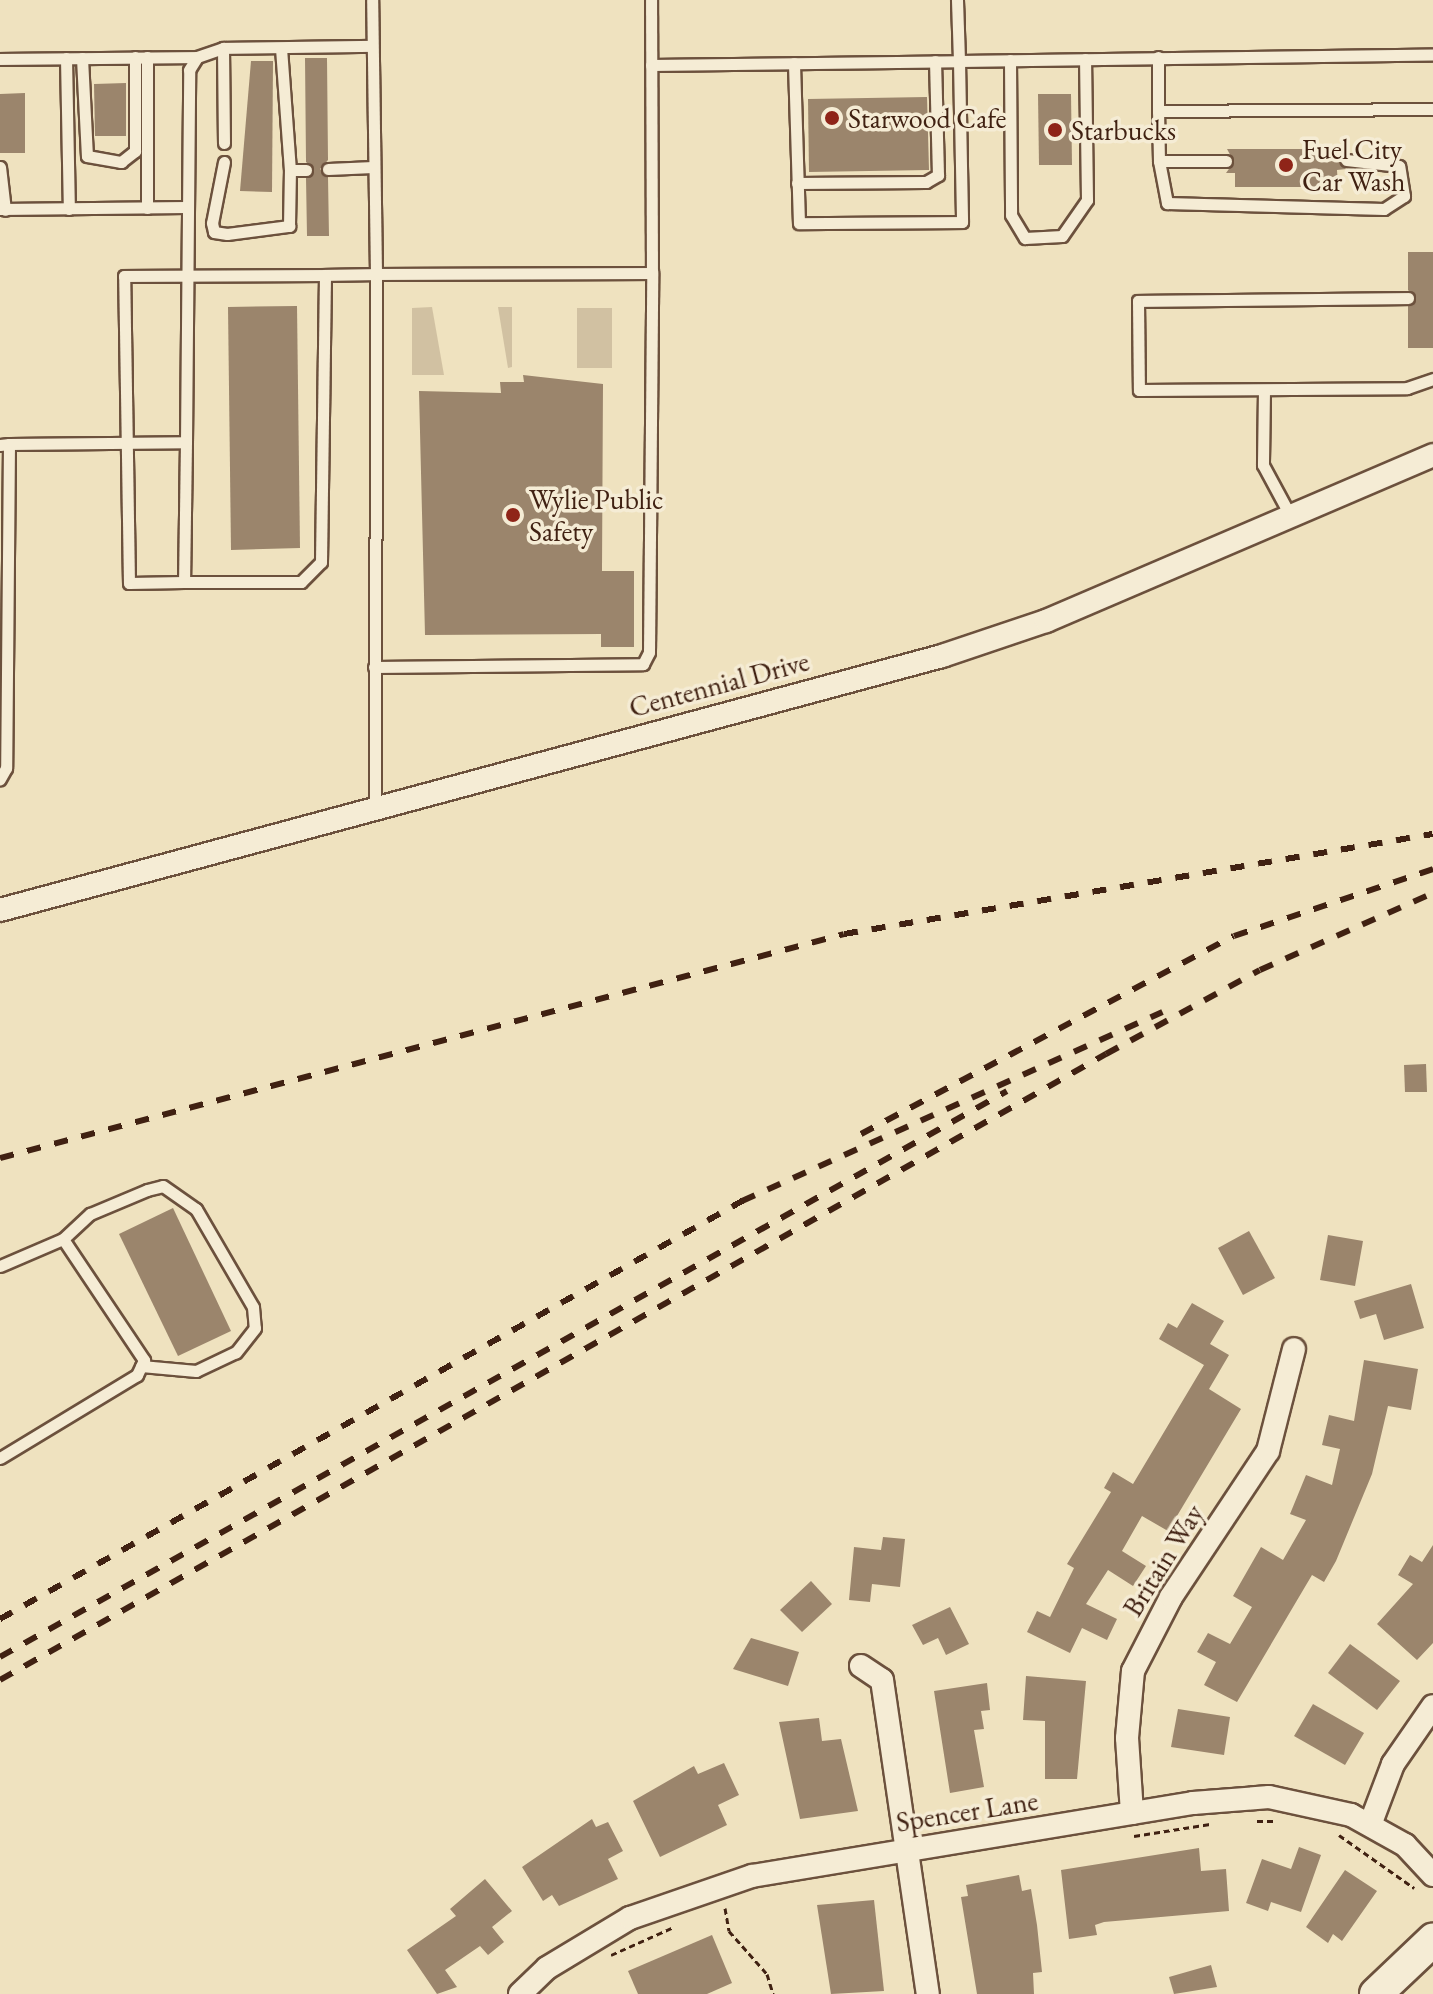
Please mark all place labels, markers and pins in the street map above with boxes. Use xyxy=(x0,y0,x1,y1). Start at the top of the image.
place label: Starwood Cafe xyxy=(848,101,1006,135)
marker: Starwood Cafe xyxy=(823,109,841,127)
place label: Starbucks xyxy=(1071,113,1176,147)
marker: Starbucks xyxy=(1046,121,1064,139)
place label: Fuel City Car Wash xyxy=(1302,132,1405,198)
marker: Fuel City Car Wash xyxy=(1277,156,1295,174)
place label: Wylie Public Safety xyxy=(529,482,663,548)
marker: Wylie Public Safety xyxy=(504,506,522,524)

